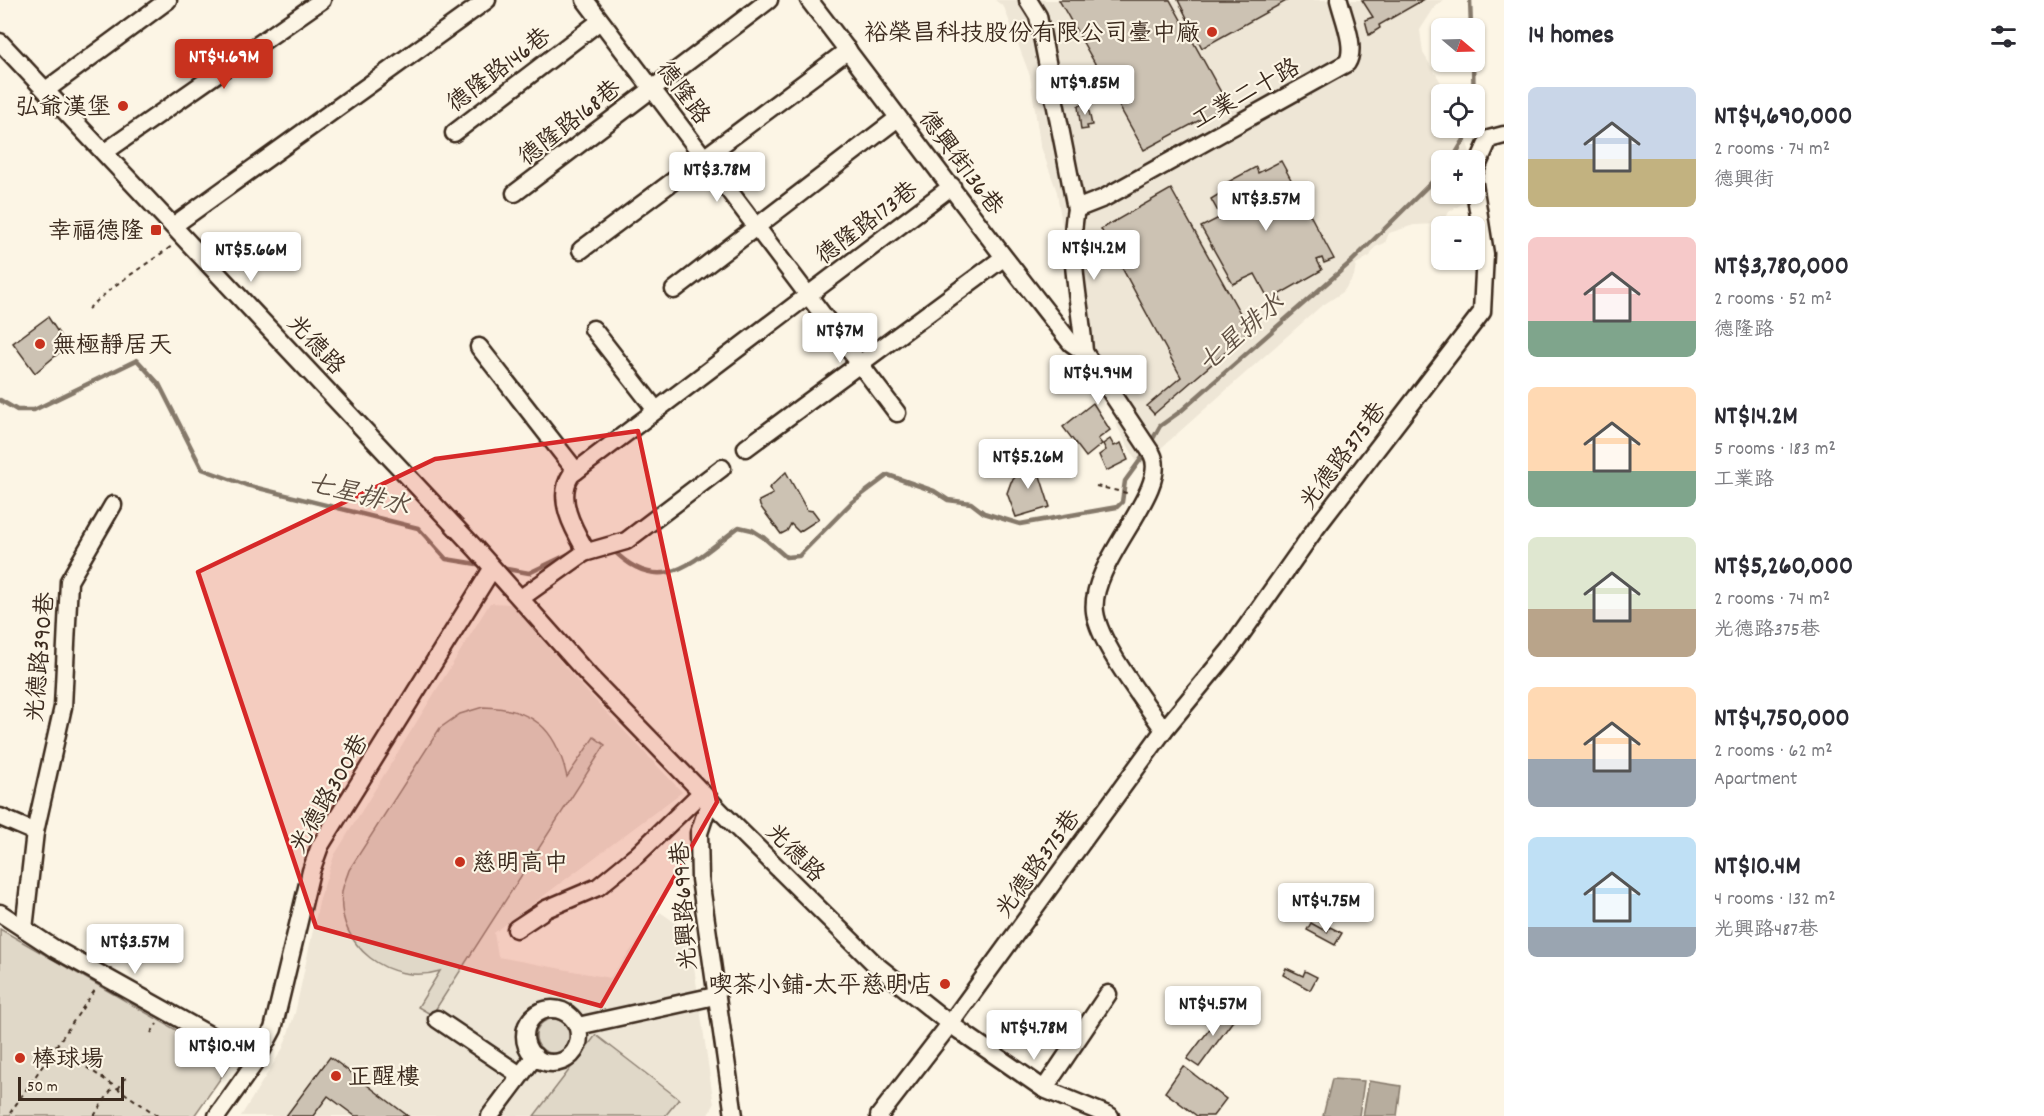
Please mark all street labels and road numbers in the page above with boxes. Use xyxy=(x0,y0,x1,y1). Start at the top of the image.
street label: 德隆路146巷 xyxy=(440,21,559,122)
street label: 工業二十路 xyxy=(1186,52,1307,140)
street label: 德隆路 xyxy=(646,55,717,133)
street label: 德隆路168巷 xyxy=(512,73,630,176)
street label: 德興街136巷 xyxy=(909,104,1010,223)
street label: 德隆路173巷 xyxy=(809,174,926,274)
street label: 光德路 xyxy=(278,308,352,384)
street label: 光德路375巷 xyxy=(1293,396,1396,518)
street label: 光德路390巷 xyxy=(19,591,65,724)
street label: 光德路300巷 xyxy=(283,728,379,861)
street label: 光德路375巷 xyxy=(988,803,1090,926)
street label: 光德路 xyxy=(756,817,831,892)
street label: 光興路699巷 xyxy=(665,840,707,972)

